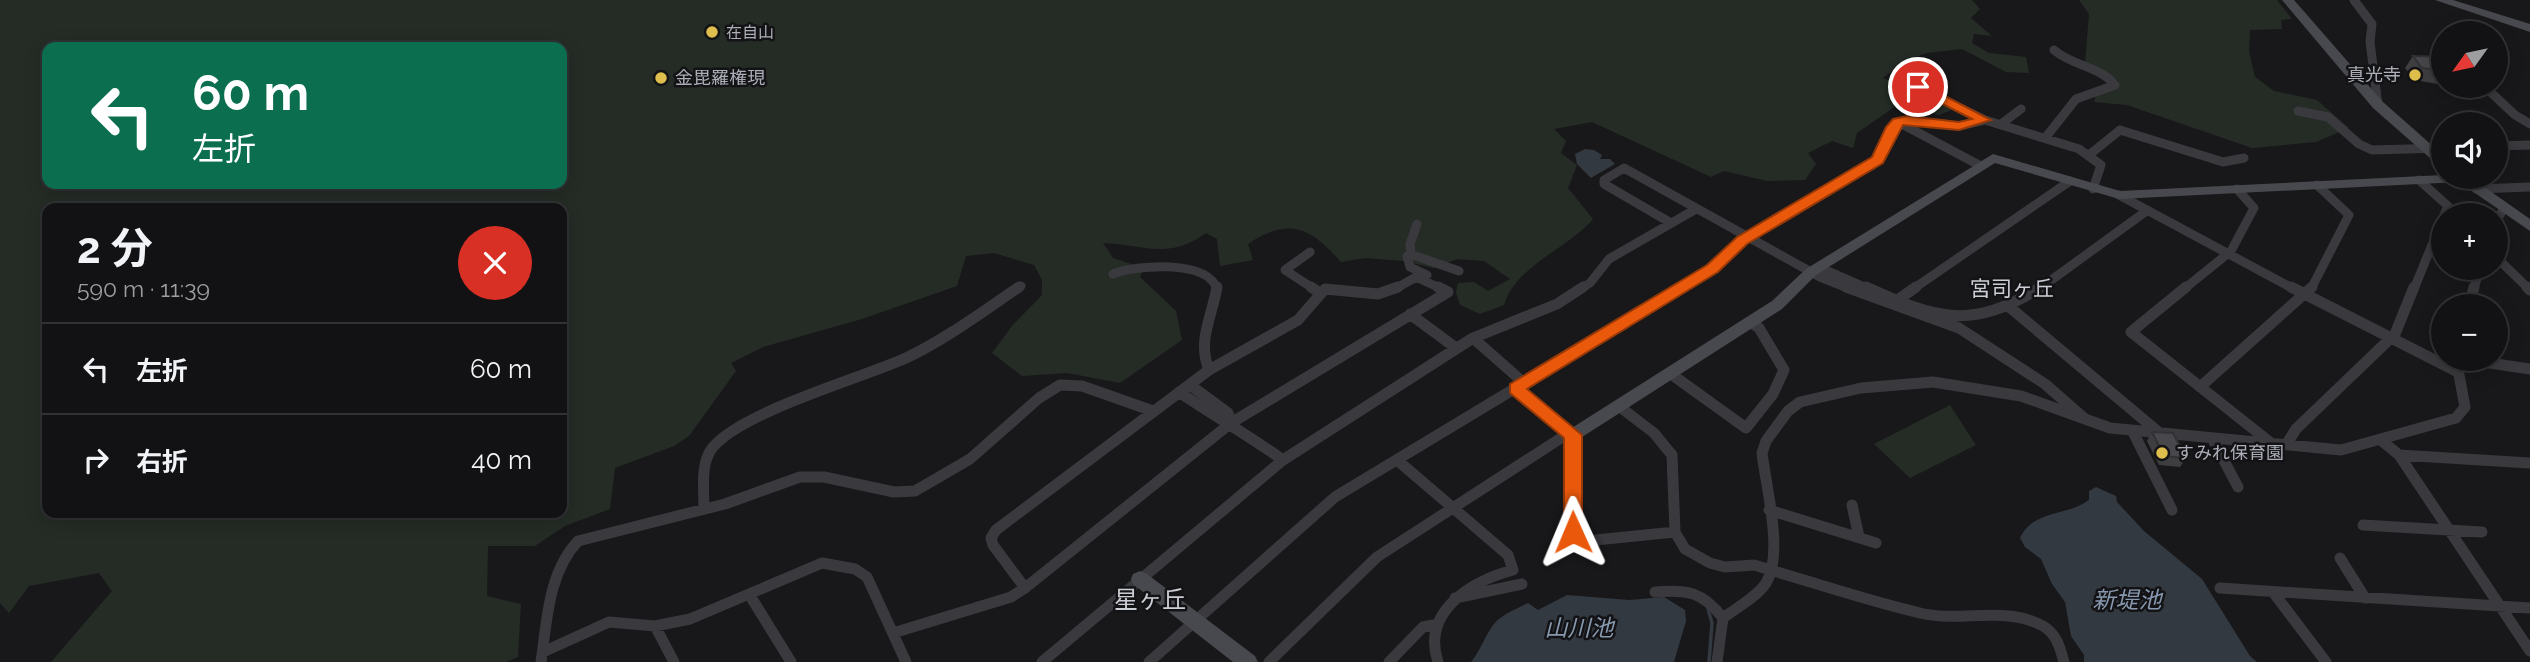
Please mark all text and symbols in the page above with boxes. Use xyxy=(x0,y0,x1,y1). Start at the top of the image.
north arrow xyxy=(2431,21,2508,98)
map controls xyxy=(2431,21,2508,371)
place label: 在自山 xyxy=(726,23,774,42)
marker: 在自山 xyxy=(704,24,720,40)
pin xyxy=(1888,57,1948,117)
text: 60 m xyxy=(192,64,309,121)
place label: 真光寺 xyxy=(2347,64,2401,85)
place label: 金毘羅権現 xyxy=(675,67,765,88)
marker: 真光寺 xyxy=(2407,67,2423,83)
icon: arrive xyxy=(1899,68,1937,106)
icon: left xyxy=(77,70,168,161)
marker: 金毘羅権現 xyxy=(653,70,669,86)
button: sound xyxy=(2431,112,2508,189)
text: 左折 xyxy=(192,130,256,167)
button: + xyxy=(2431,203,2508,280)
text: 2 分 xyxy=(77,224,153,273)
button: close xyxy=(458,226,532,300)
text: 590 m · 11:39 xyxy=(77,275,210,302)
district label: 宮司ヶ丘 xyxy=(1970,276,2054,301)
button: − xyxy=(2431,294,2508,371)
icon: left xyxy=(77,350,115,388)
text: 60 m xyxy=(470,354,532,384)
text: 左折 xyxy=(136,356,188,386)
icon: right xyxy=(77,441,115,479)
place label: すみれ保育園 xyxy=(2176,442,2284,463)
text: 40 m xyxy=(471,445,532,475)
marker: すみれ保育園 xyxy=(2154,445,2170,461)
text: 右折 xyxy=(136,447,188,477)
position arrow xyxy=(1536,495,1610,569)
district label: 星ヶ丘 xyxy=(1114,585,1186,614)
water label: 新堤池 xyxy=(2093,586,2164,613)
water label: 山川池 xyxy=(1545,614,1616,641)

